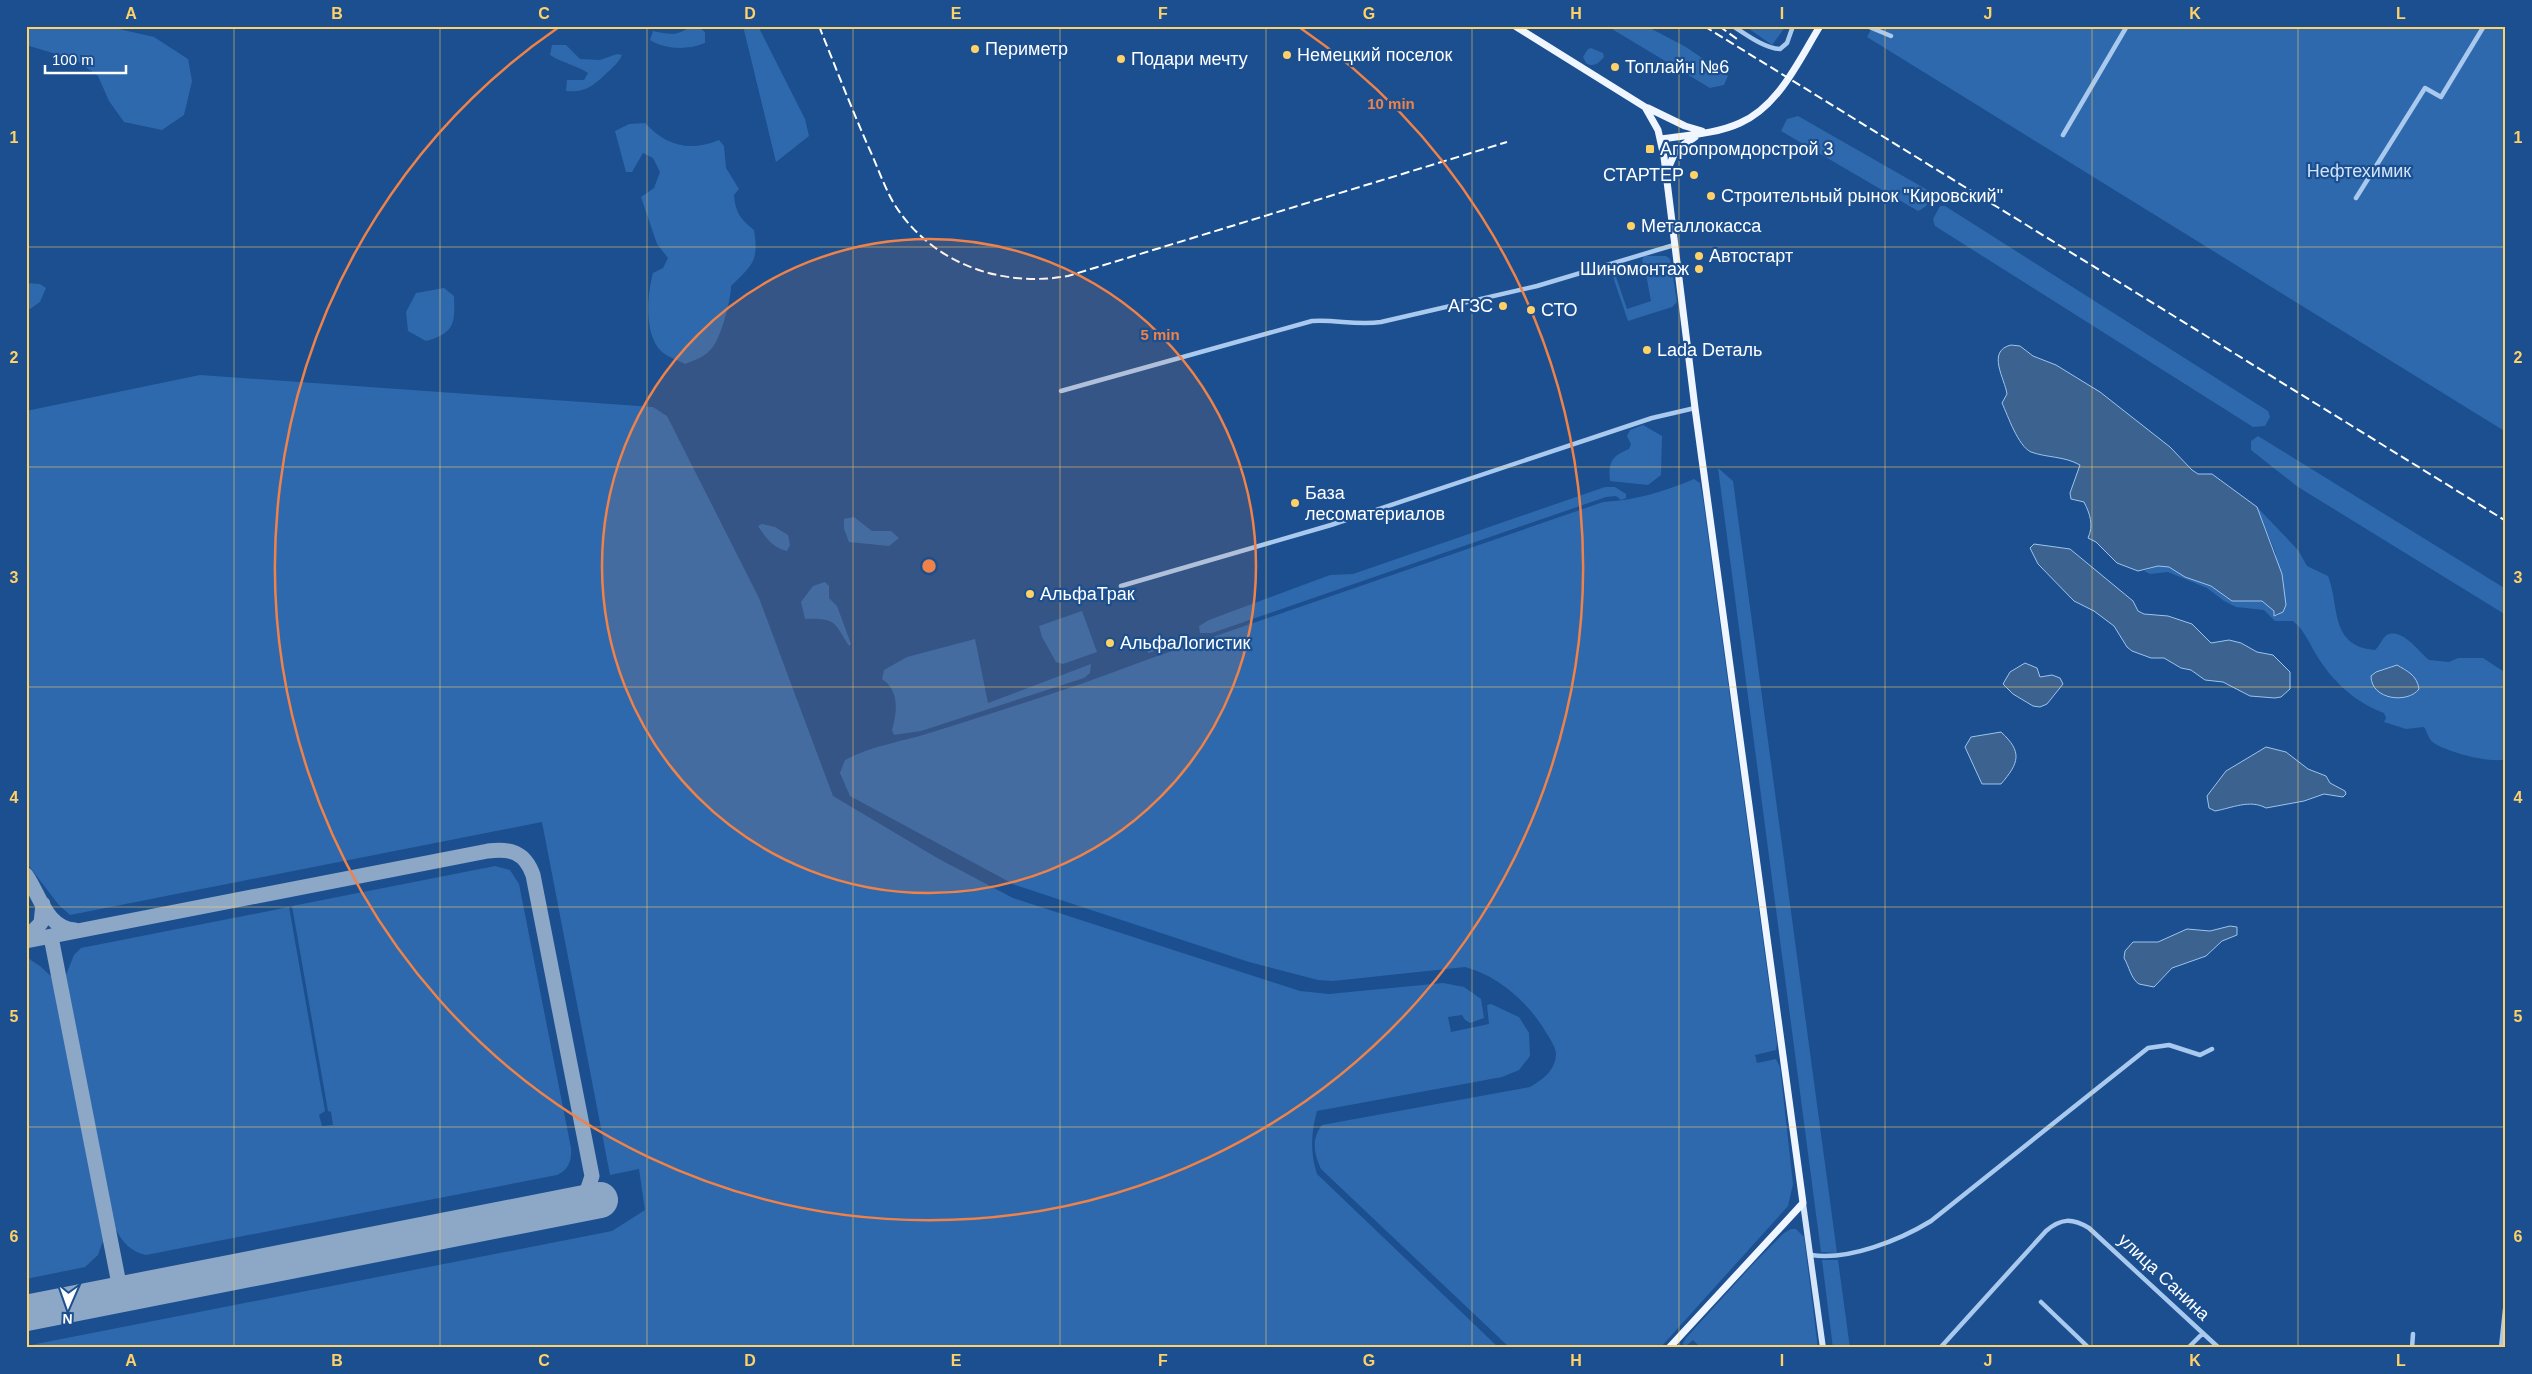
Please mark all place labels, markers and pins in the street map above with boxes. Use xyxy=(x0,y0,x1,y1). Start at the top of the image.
place label: Периметр xyxy=(985,39,1068,59)
marker: Периметр xyxy=(969,43,981,55)
place label: Немецкий поселок xyxy=(1297,45,1453,65)
place label: Подари мечту xyxy=(1131,49,1248,69)
marker: Немецкий поселок xyxy=(1281,49,1293,61)
marker: Подари мечту xyxy=(1115,53,1127,65)
place label: Топлайн №6 xyxy=(1625,57,1729,77)
marker: Топлайн №6 xyxy=(1609,61,1621,73)
place label: Агропромдорстрой 3 xyxy=(1660,139,1834,159)
marker: Агропромдорстрой 3 xyxy=(1644,143,1656,155)
place label: СТАРТЕР xyxy=(1603,165,1684,185)
marker: СТАРТЕР xyxy=(1688,169,1700,181)
place label: Строительный рынок "Кировский" xyxy=(1721,186,2003,206)
marker: Строительный рынок "Кировский" xyxy=(1705,190,1717,202)
place label: Металлокасса xyxy=(1641,216,1762,236)
marker: Металлокасса xyxy=(1625,220,1637,232)
place label: Автостарт xyxy=(1709,246,1793,266)
marker: Автостарт xyxy=(1693,250,1705,262)
place label: Шиномонтаж xyxy=(1580,259,1689,279)
marker: Шиномонтаж xyxy=(1693,263,1705,275)
place label: АГЗС xyxy=(1448,296,1493,316)
marker: АГЗС xyxy=(1497,300,1509,312)
place label: СТО xyxy=(1541,300,1578,320)
marker: СТО xyxy=(1525,304,1537,316)
place label: Lada Dеталь xyxy=(1657,340,1762,360)
marker: Lada Dеталь xyxy=(1641,344,1653,356)
place label: База лесоматериалов xyxy=(1305,483,1445,524)
marker: База лесоматериалов xyxy=(1289,497,1301,509)
centre of rings xyxy=(920,557,938,575)
place label: АльфаТрак xyxy=(1040,584,1135,604)
marker: АльфаТрак xyxy=(1024,588,1036,600)
place label: АльфаЛогистик xyxy=(1120,633,1250,653)
marker: АльфаЛогистик xyxy=(1104,637,1116,649)

